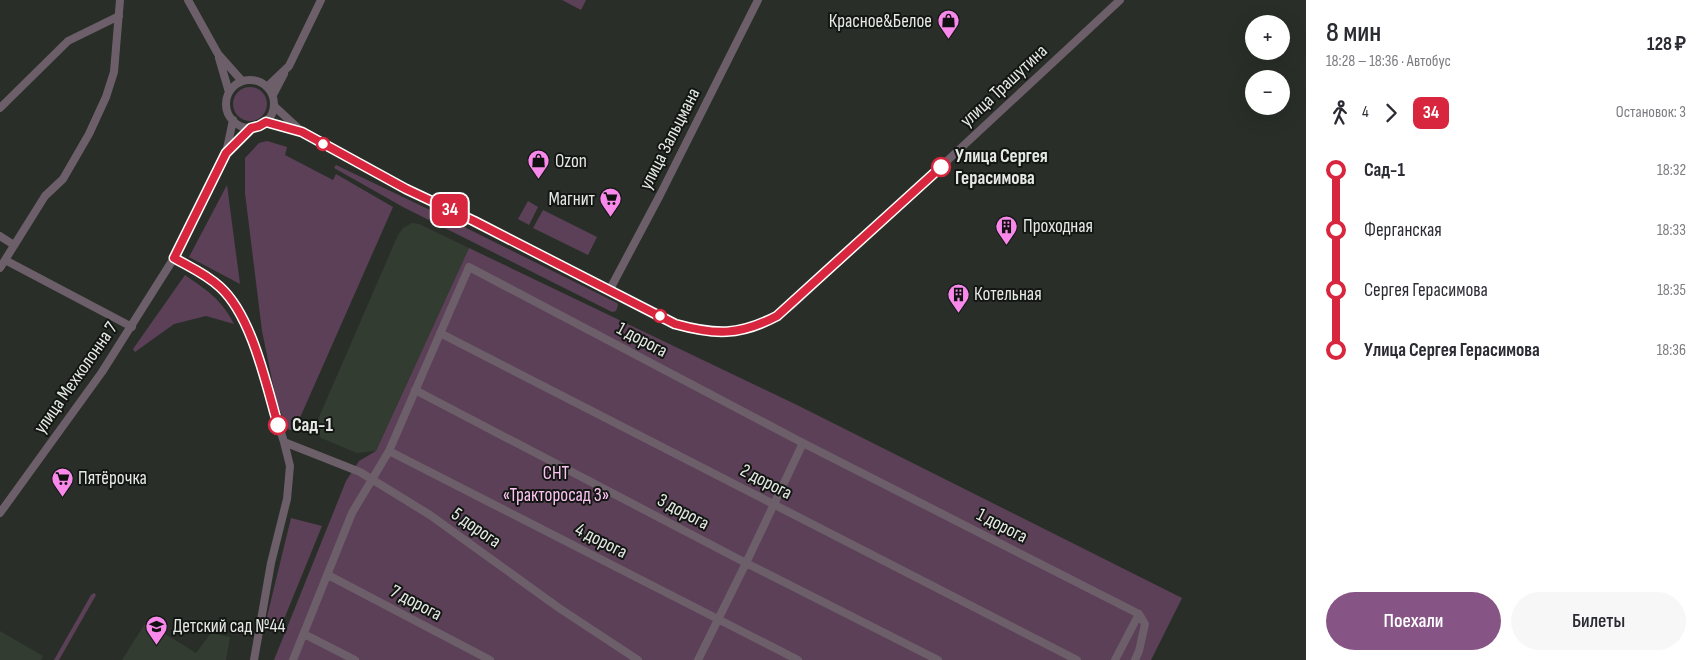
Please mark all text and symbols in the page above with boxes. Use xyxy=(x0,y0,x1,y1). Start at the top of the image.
shop icon: Красное&Белое xyxy=(936,9,960,40)
place label: Красное&Белое xyxy=(829,10,932,33)
map controls xyxy=(1245,15,1290,115)
button: + xyxy=(1245,15,1290,60)
text: 8 мин xyxy=(1326,16,1381,49)
text: 128 ₽ xyxy=(1647,33,1686,56)
street label: улица Трашутина xyxy=(956,40,1052,132)
text: 18:28 – 18:36 · Автобус xyxy=(1326,52,1451,71)
button: − xyxy=(1245,70,1290,115)
street label: улица Зальцмана xyxy=(635,84,705,194)
icon: walk xyxy=(1326,99,1354,127)
icon: forward xyxy=(1377,99,1405,127)
text: 34 xyxy=(1423,102,1439,123)
text: 4 xyxy=(1362,103,1369,122)
text: Остановок: 3 xyxy=(1616,103,1686,122)
unlabelled marker xyxy=(316,137,330,151)
place label: Улица Сергея Герасимова xyxy=(955,145,1048,190)
shop icon: Ozon xyxy=(527,149,551,180)
place label: Ozon xyxy=(555,150,587,173)
marker: Улица Сергея Герасимова xyxy=(931,157,951,177)
text: Сад-1 xyxy=(1364,159,1405,182)
text: 18:32 xyxy=(1657,161,1686,180)
supermarket icon: Магнит xyxy=(599,187,623,218)
place label: Магнит xyxy=(548,188,596,211)
line badge: 34 xyxy=(428,194,472,226)
text: 34 xyxy=(442,199,458,220)
building icon: Проходная xyxy=(995,214,1019,245)
place label: Проходная xyxy=(1023,215,1093,238)
text: Ферганская xyxy=(1364,219,1442,242)
text: 18:33 xyxy=(1657,221,1686,240)
text: Сергея Герасимова xyxy=(1364,279,1488,302)
text: 18:35 xyxy=(1657,281,1686,300)
building icon: Котельная xyxy=(946,282,970,313)
place label: Котельная xyxy=(974,283,1042,306)
unlabelled marker xyxy=(653,309,667,323)
street label: улица Мехколонна 7 xyxy=(29,317,123,438)
street label: 1 дорога xyxy=(613,317,671,363)
text: Улица Сергея Герасимова xyxy=(1364,339,1540,362)
text: 18:36 xyxy=(1657,341,1686,360)
place label: Сад-1 xyxy=(292,414,333,437)
marker: Сад-1 xyxy=(268,415,288,435)
street label: 2 дорога xyxy=(736,459,796,505)
park label: СНТ «Тракторосад 3» xyxy=(503,462,609,507)
supermarket icon: Пятёрочка xyxy=(50,466,74,497)
place label: Пятёрочка xyxy=(78,467,147,490)
street label: 3 дорога xyxy=(653,489,713,535)
street label: 5 дорога xyxy=(447,503,505,553)
street label: 1 дорога xyxy=(973,503,1031,549)
street label: 4 дорога xyxy=(571,518,631,564)
street label: 7 дорога xyxy=(386,580,446,626)
button: Поехали xyxy=(1326,592,1501,650)
button: Билеты xyxy=(1511,592,1686,650)
school or university icon: Детский сад №44 xyxy=(145,614,169,645)
place label: Детский сад №44 xyxy=(173,615,286,638)

